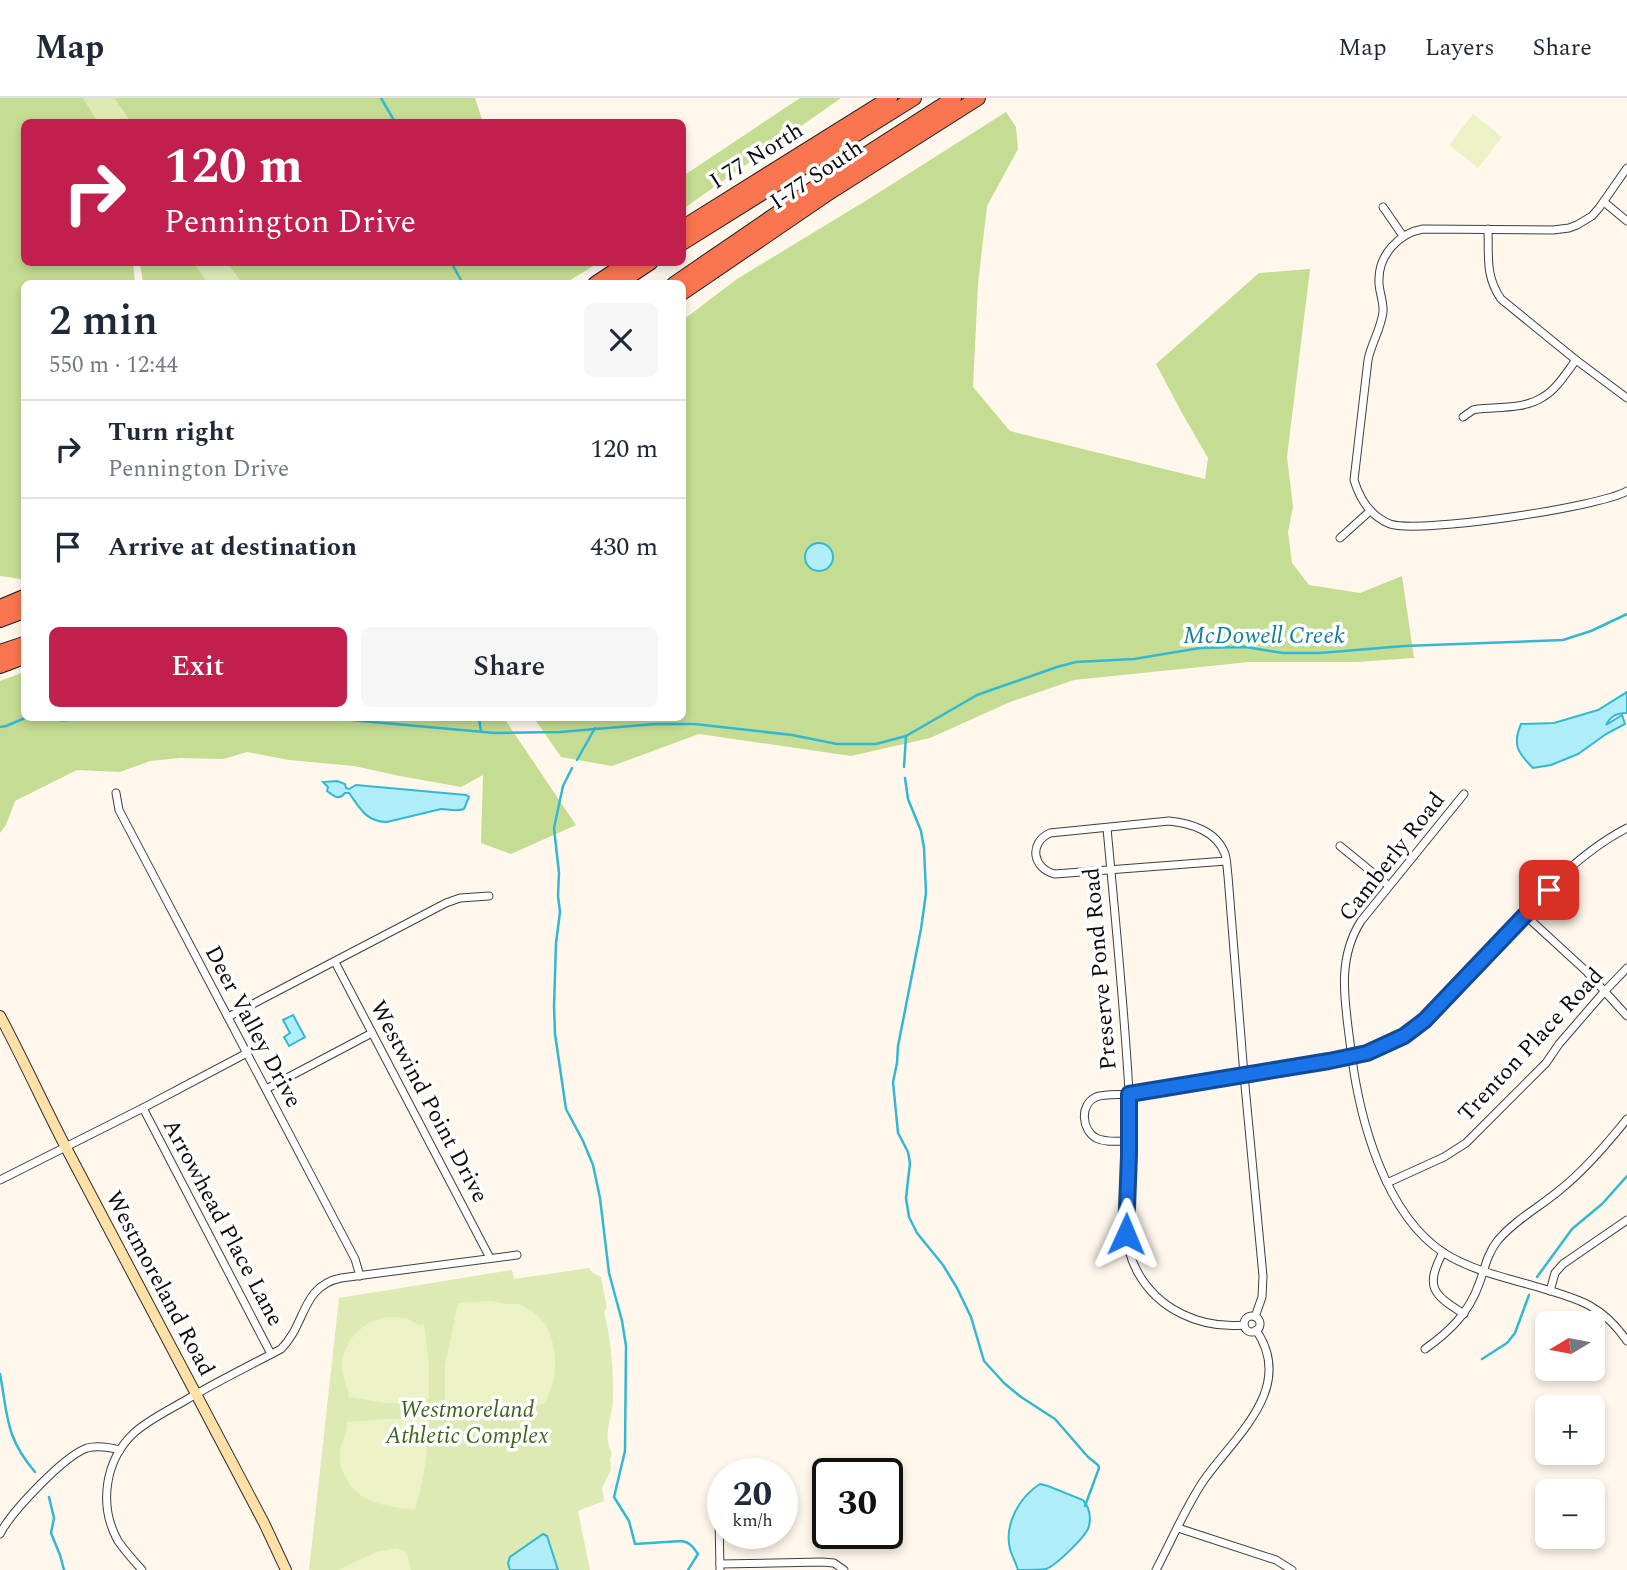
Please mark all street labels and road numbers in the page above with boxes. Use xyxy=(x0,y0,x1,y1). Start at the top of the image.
street label: I 77 North xyxy=(703,114,811,199)
street label: I-77 South xyxy=(763,131,871,219)
street label: Camberly Road xyxy=(1330,785,1454,929)
street label: Preserve Pond Road xyxy=(1074,866,1127,1072)
street label: Deer Valley Drive xyxy=(195,939,310,1114)
street label: Trenton Place Road xyxy=(1450,960,1612,1130)
street label: Westwind Point Drive xyxy=(360,994,497,1209)
street label: Arrowhead Place Lane xyxy=(153,1113,292,1333)
street label: Westmoreland Road xyxy=(96,1185,223,1383)

